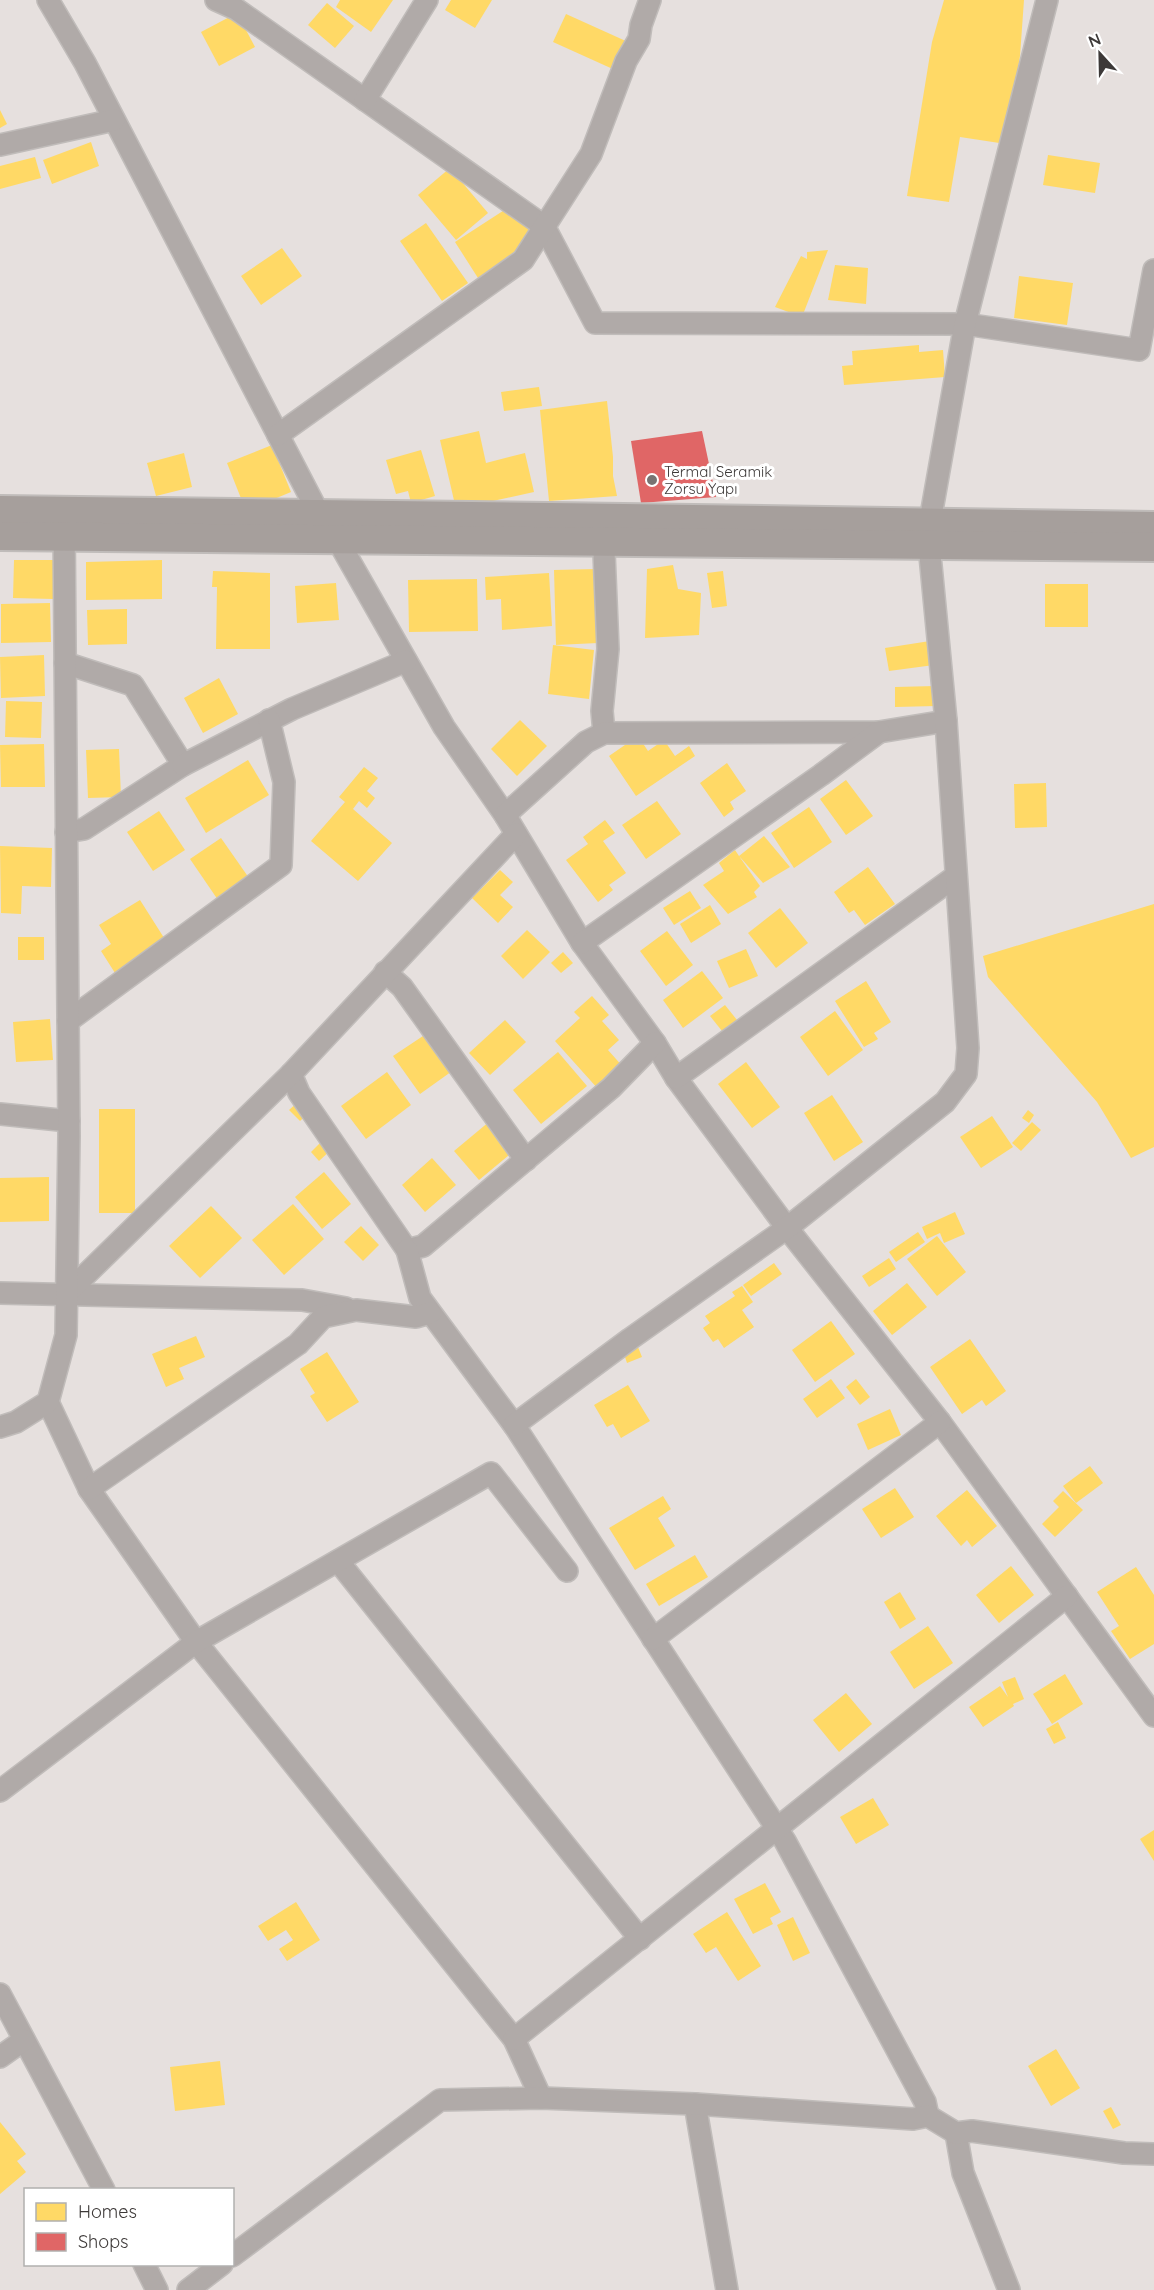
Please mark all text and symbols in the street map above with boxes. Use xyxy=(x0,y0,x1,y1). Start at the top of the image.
north arrow xyxy=(1070,24,1130,84)
text: N xyxy=(1085,29,1104,52)
place label: Termal Seramik Zorsu Yapı xyxy=(664,462,772,498)
marker: Termal Seramik Zorsu Yapı xyxy=(645,473,659,487)
legend xyxy=(24,2188,234,2266)
text: Homes xyxy=(78,2200,137,2223)
text: Shops xyxy=(78,2230,129,2253)

